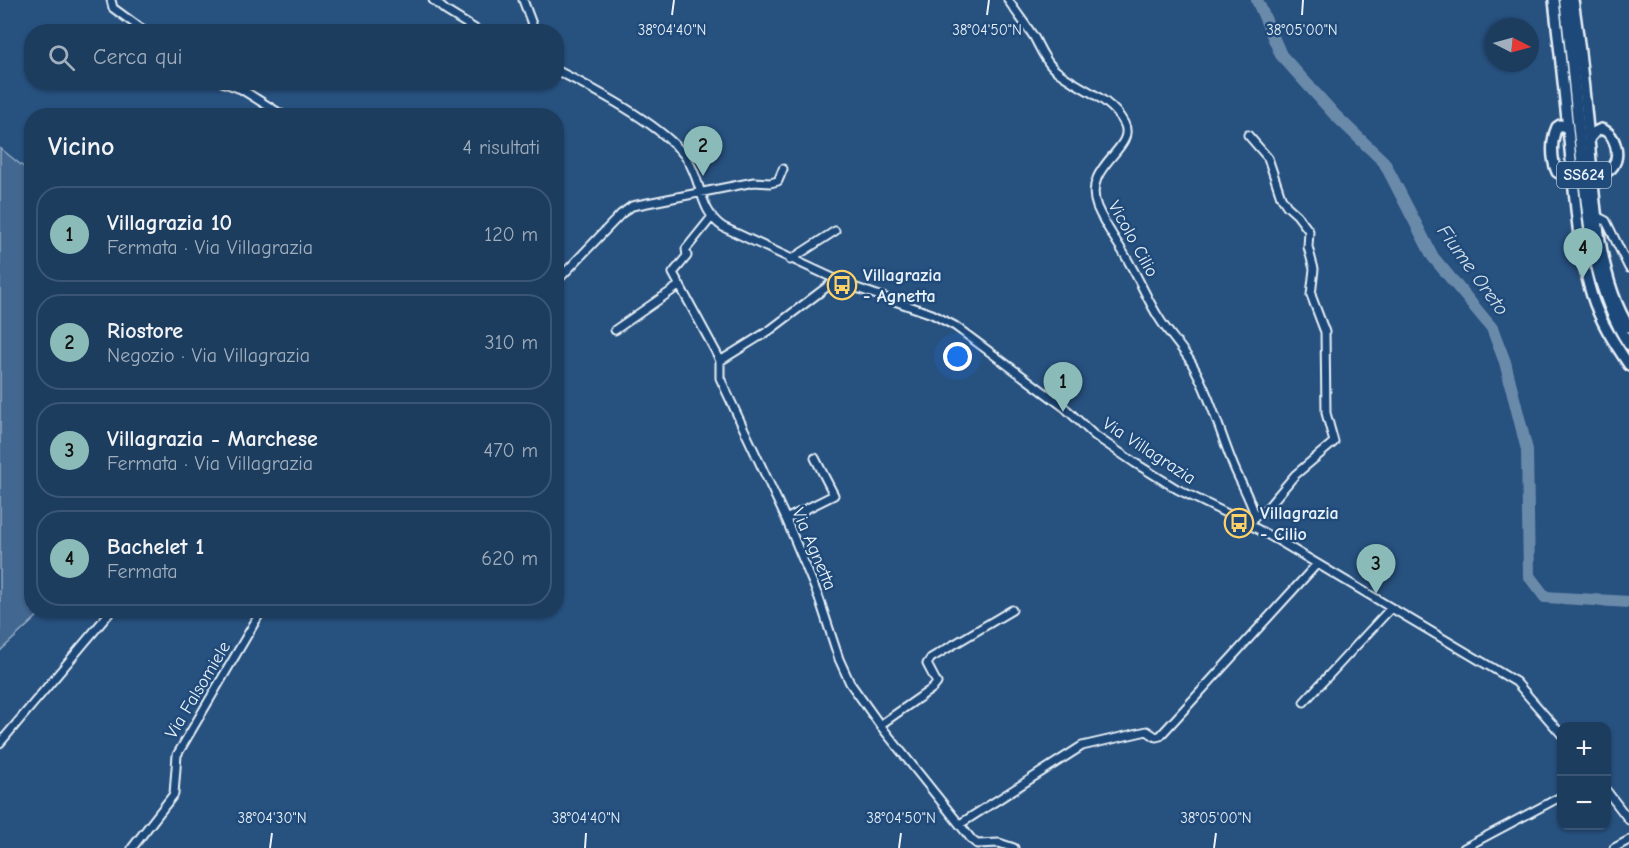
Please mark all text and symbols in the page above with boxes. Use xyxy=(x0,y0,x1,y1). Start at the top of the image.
north arrow xyxy=(1485,18,1539,72)
text: 38°04'40"N xyxy=(638,21,706,39)
text: 38°04'50"N xyxy=(952,21,1022,39)
text: 38°05'00"N xyxy=(1266,21,1338,39)
search box xyxy=(24,24,564,90)
icon: search xyxy=(45,41,78,74)
text: Cerca qui xyxy=(93,44,183,70)
pin: 2 xyxy=(684,126,722,176)
text: Vicino xyxy=(48,132,114,162)
text: 4 risultati xyxy=(463,136,540,159)
road number: SS624 xyxy=(1557,162,1611,188)
street label: Vicolo Cilio xyxy=(1103,197,1163,281)
text: Villagrazia 10 xyxy=(107,210,232,236)
water label: Fiume Oreto xyxy=(1432,220,1514,320)
text: 1 xyxy=(66,223,73,246)
text: 120 m xyxy=(484,223,538,246)
pin: 4 xyxy=(1564,228,1602,278)
text: Fermata · Via Villagrazia xyxy=(107,236,313,259)
place label: Villagrazia - Agnetta xyxy=(863,265,942,307)
bus stop icon: Villagrazia - Agnetta xyxy=(826,269,858,301)
text: Riostore xyxy=(107,318,183,344)
text: 2 xyxy=(65,331,74,354)
text: 310 m xyxy=(485,331,538,354)
your location xyxy=(943,342,972,371)
text: Negozio · Via Villagrazia xyxy=(107,344,310,367)
pin: 1 xyxy=(1044,362,1082,412)
street label: Via Villagrazia xyxy=(1099,413,1199,489)
text: Villagrazia - Marchese xyxy=(107,426,318,452)
text: 3 xyxy=(65,439,74,462)
text: 470 m xyxy=(483,439,538,462)
text: Fermata · Via Villagrazia xyxy=(107,452,313,475)
place label: Villagrazia - Cilio xyxy=(1260,503,1339,545)
street label: Via Agnetta xyxy=(787,505,841,593)
bus stop icon: Villagrazia - Cilio xyxy=(1223,507,1255,539)
text: Bachelet 1 xyxy=(107,534,204,560)
pin: 3 xyxy=(1356,544,1396,594)
text: 4 xyxy=(65,547,74,570)
text: 620 m xyxy=(481,547,538,570)
text: Fermata xyxy=(107,560,178,583)
street label: Via Falsomiele xyxy=(161,638,235,742)
map controls xyxy=(1557,722,1611,830)
button: + xyxy=(1557,722,1611,776)
button: − xyxy=(1557,776,1611,830)
text: 38°04'30"N xyxy=(237,809,307,827)
text: 38°04'40"N xyxy=(552,809,620,827)
text: 38°04'50"N xyxy=(866,809,936,827)
text: 38°05'00"N xyxy=(1180,809,1252,827)

